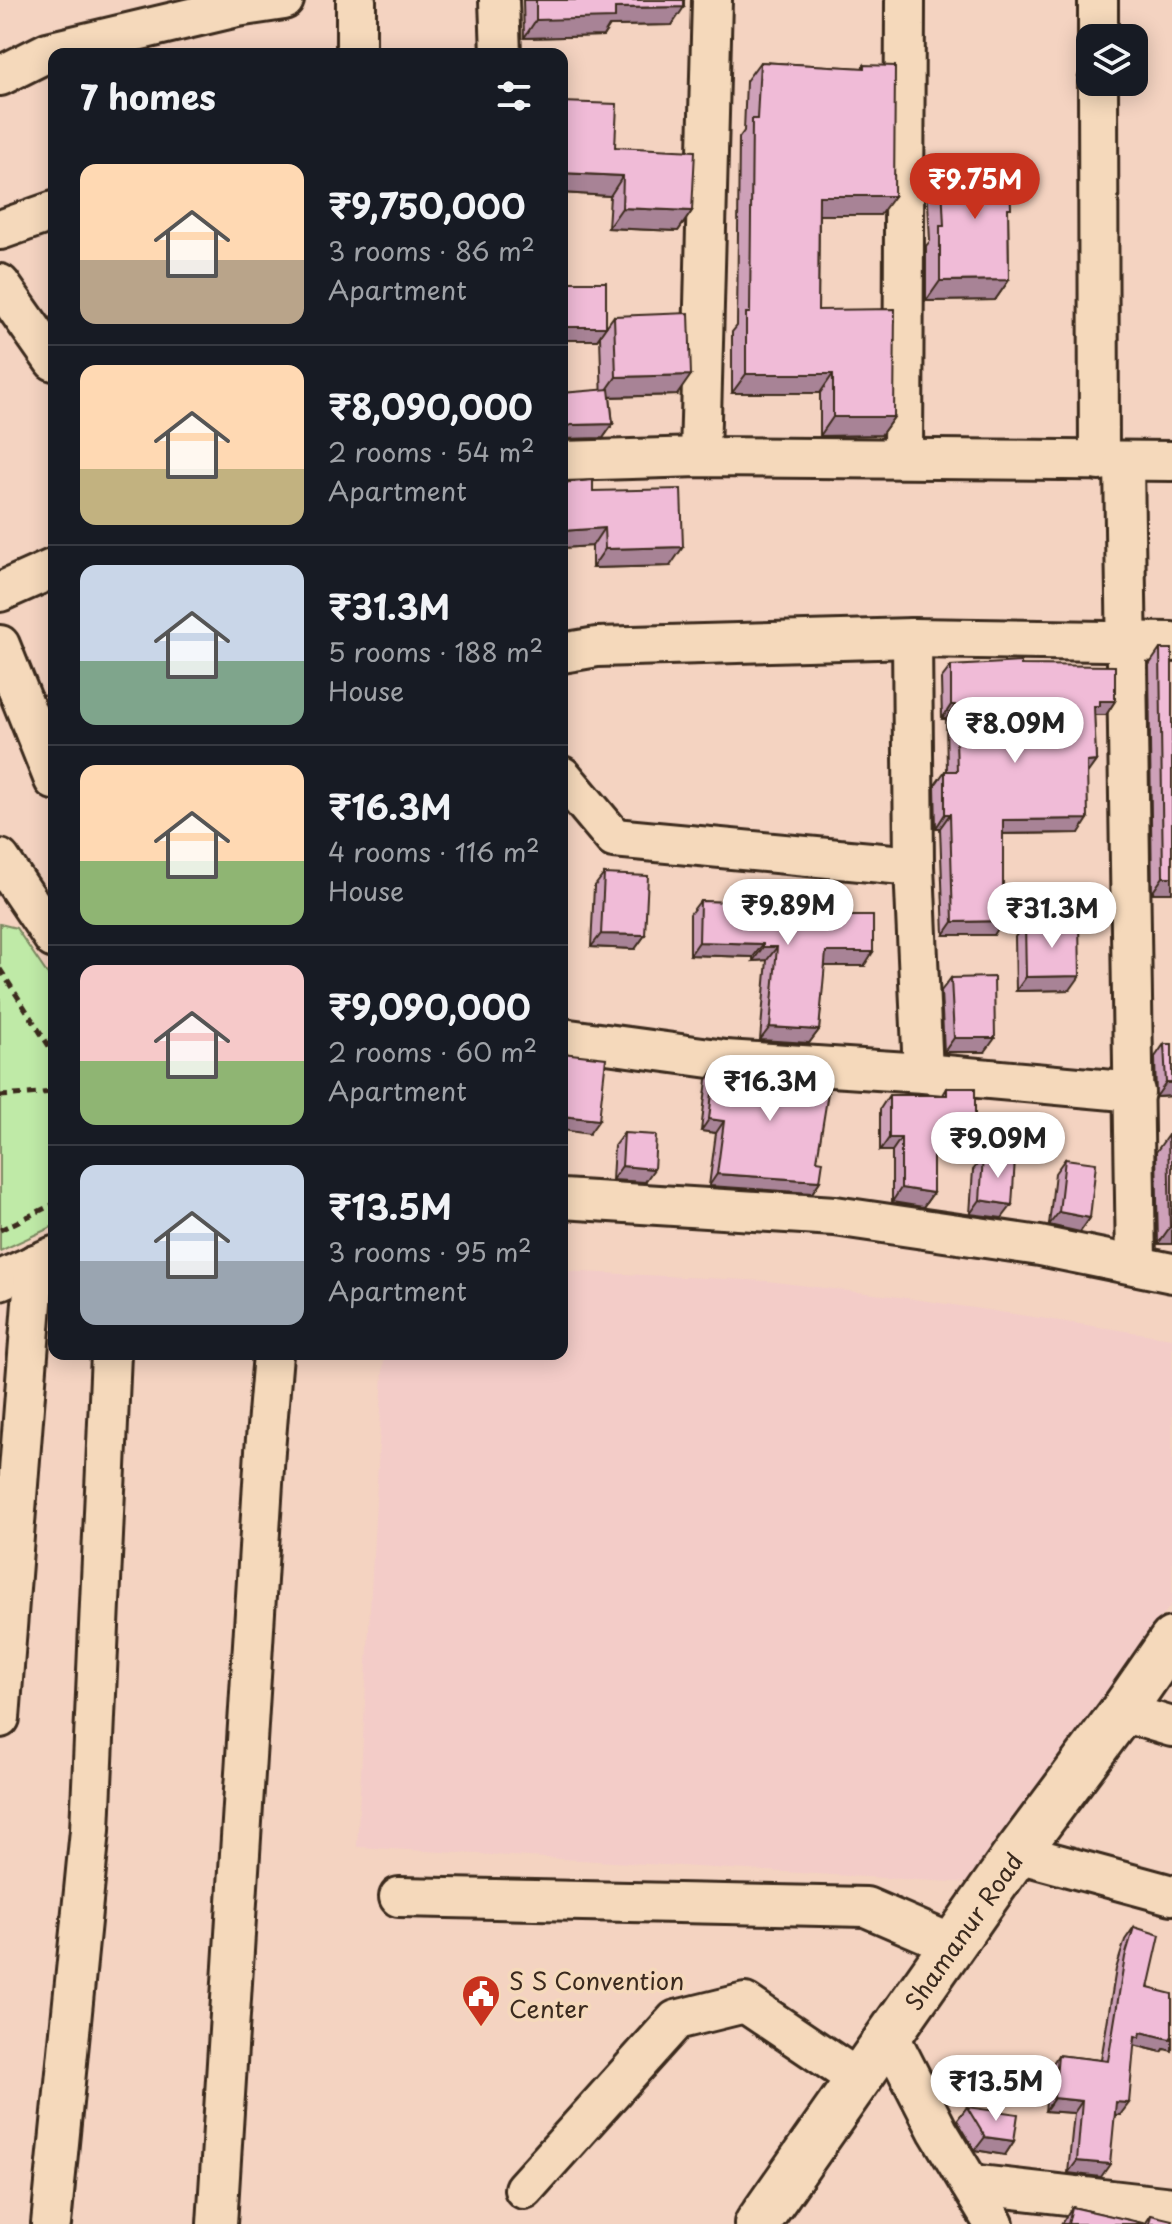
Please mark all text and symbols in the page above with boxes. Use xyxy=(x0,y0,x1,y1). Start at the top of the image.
map controls xyxy=(1076,24,1148,96)
button: layers xyxy=(1076,24,1148,96)
text: 7 homes xyxy=(80,70,216,122)
icon: filters xyxy=(492,74,536,118)
pin: ₹9.75M xyxy=(910,153,1040,221)
text: ₹9.75M xyxy=(928,159,1022,198)
text: ₹9,750,000 xyxy=(328,179,526,231)
icon: home xyxy=(144,196,240,292)
text: 3 rooms · 86 m² xyxy=(328,231,535,270)
text: Apartment xyxy=(328,270,467,309)
text: ₹8,090,000 xyxy=(328,380,533,432)
icon: home xyxy=(144,397,240,493)
text: 2 rooms · 54 m² xyxy=(328,432,535,471)
text: Apartment xyxy=(328,471,467,510)
text: ₹31.3M xyxy=(328,580,450,632)
icon: home xyxy=(144,597,240,693)
text: 5 rooms · 188 m² xyxy=(328,632,543,671)
text: House xyxy=(328,671,404,710)
pin: ₹8.09M xyxy=(950,697,1080,765)
text: ₹8.09M xyxy=(965,703,1065,742)
text: ₹16.3M xyxy=(328,780,452,832)
icon: home xyxy=(144,797,240,893)
text: 4 rooms · 116 m² xyxy=(328,832,540,871)
text: House xyxy=(328,871,404,910)
pin: ₹9.89M xyxy=(723,879,853,947)
pin: ₹31.3M xyxy=(987,882,1117,950)
text: ₹9.89M xyxy=(741,885,835,924)
text: ₹31.3M xyxy=(1005,888,1099,927)
text: ₹9,090,000 xyxy=(328,980,531,1032)
icon: home xyxy=(144,997,240,1093)
text: 2 rooms · 60 m² xyxy=(328,1032,537,1071)
pin: ₹16.3M xyxy=(705,1055,835,1123)
text: ₹16.3M xyxy=(723,1061,817,1100)
text: Apartment xyxy=(328,1071,467,1110)
pin: ₹9.09M xyxy=(933,1112,1063,1180)
text: ₹9.09M xyxy=(949,1118,1047,1157)
text: ₹13.5M xyxy=(328,1180,452,1232)
icon: home xyxy=(144,1197,240,1293)
text: 3 rooms · 95 m² xyxy=(328,1232,532,1271)
text: Apartment xyxy=(328,1271,467,1310)
street label: Shamanur Road xyxy=(895,1845,1031,2017)
place label: S S Convention Center xyxy=(509,1962,684,2026)
public building icon: S S Convention Center xyxy=(460,1973,502,2028)
pin: ₹13.5M xyxy=(931,2055,1061,2123)
text: ₹13.5M xyxy=(949,2061,1043,2100)

